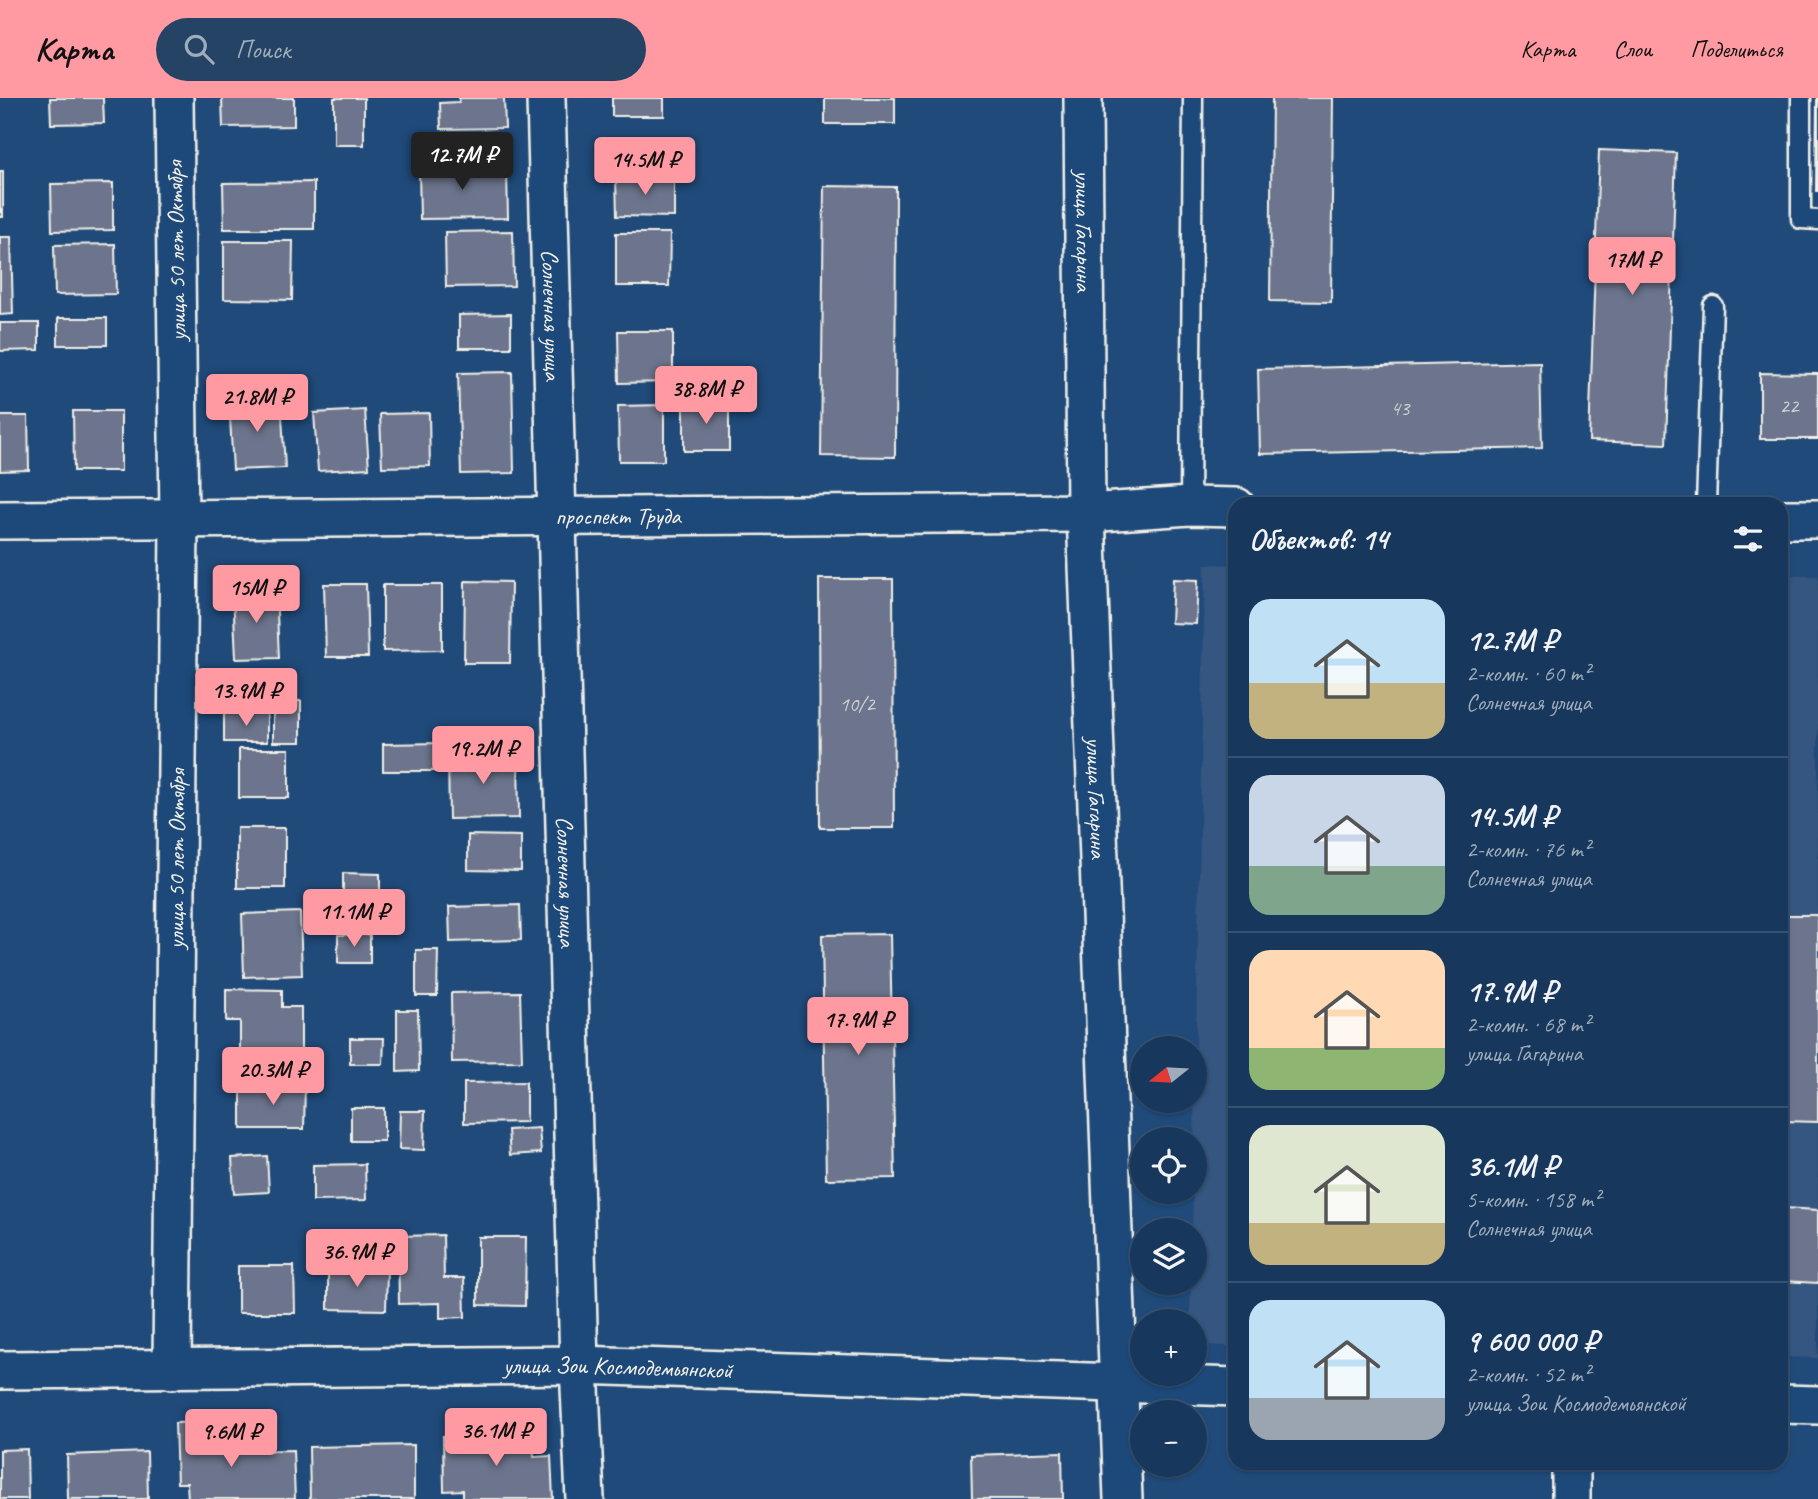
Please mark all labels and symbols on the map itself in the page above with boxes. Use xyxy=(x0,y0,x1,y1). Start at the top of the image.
pin: 12.7M ₽ xyxy=(397,132,527,192)
pin: 14.5M ₽ xyxy=(580,138,710,197)
street label: улица 50 лет Октября xyxy=(159,159,193,343)
street label: улица Гагарина xyxy=(1069,168,1099,293)
pin: 17M ₽ xyxy=(1583,238,1681,297)
street label: Солнечная улица xyxy=(535,249,568,382)
pin: 38.8M ₽ xyxy=(641,366,771,426)
pin: 21.8M ₽ xyxy=(192,374,322,434)
house number: 22 xyxy=(1780,393,1800,419)
house number: 43 xyxy=(1391,395,1411,421)
street label: проспект Труда xyxy=(555,501,682,531)
pin: 15M ₽ xyxy=(207,566,305,625)
pin: 13.9M ₽ xyxy=(181,668,311,728)
house number: 10/2 xyxy=(839,691,876,717)
pin: 19.2M ₽ xyxy=(418,726,548,786)
street label: улица Гагарина xyxy=(1079,734,1114,861)
street label: улица 50 лет Октября xyxy=(160,767,192,951)
street label: Солнечная улица xyxy=(550,816,583,949)
pin: 11.1M ₽ xyxy=(289,890,419,949)
pin: 17.9M ₽ xyxy=(793,998,923,1057)
north arrow xyxy=(1130,1036,1208,1113)
pin: 20.3M ₽ xyxy=(208,1048,338,1107)
pin: 36.9M ₽ xyxy=(292,1230,422,1289)
street label: улица Зои Космодемьянской xyxy=(501,1350,735,1385)
pin: 36.1M ₽ xyxy=(431,1408,561,1468)
pin: 9.6M ₽ xyxy=(174,1410,288,1469)

